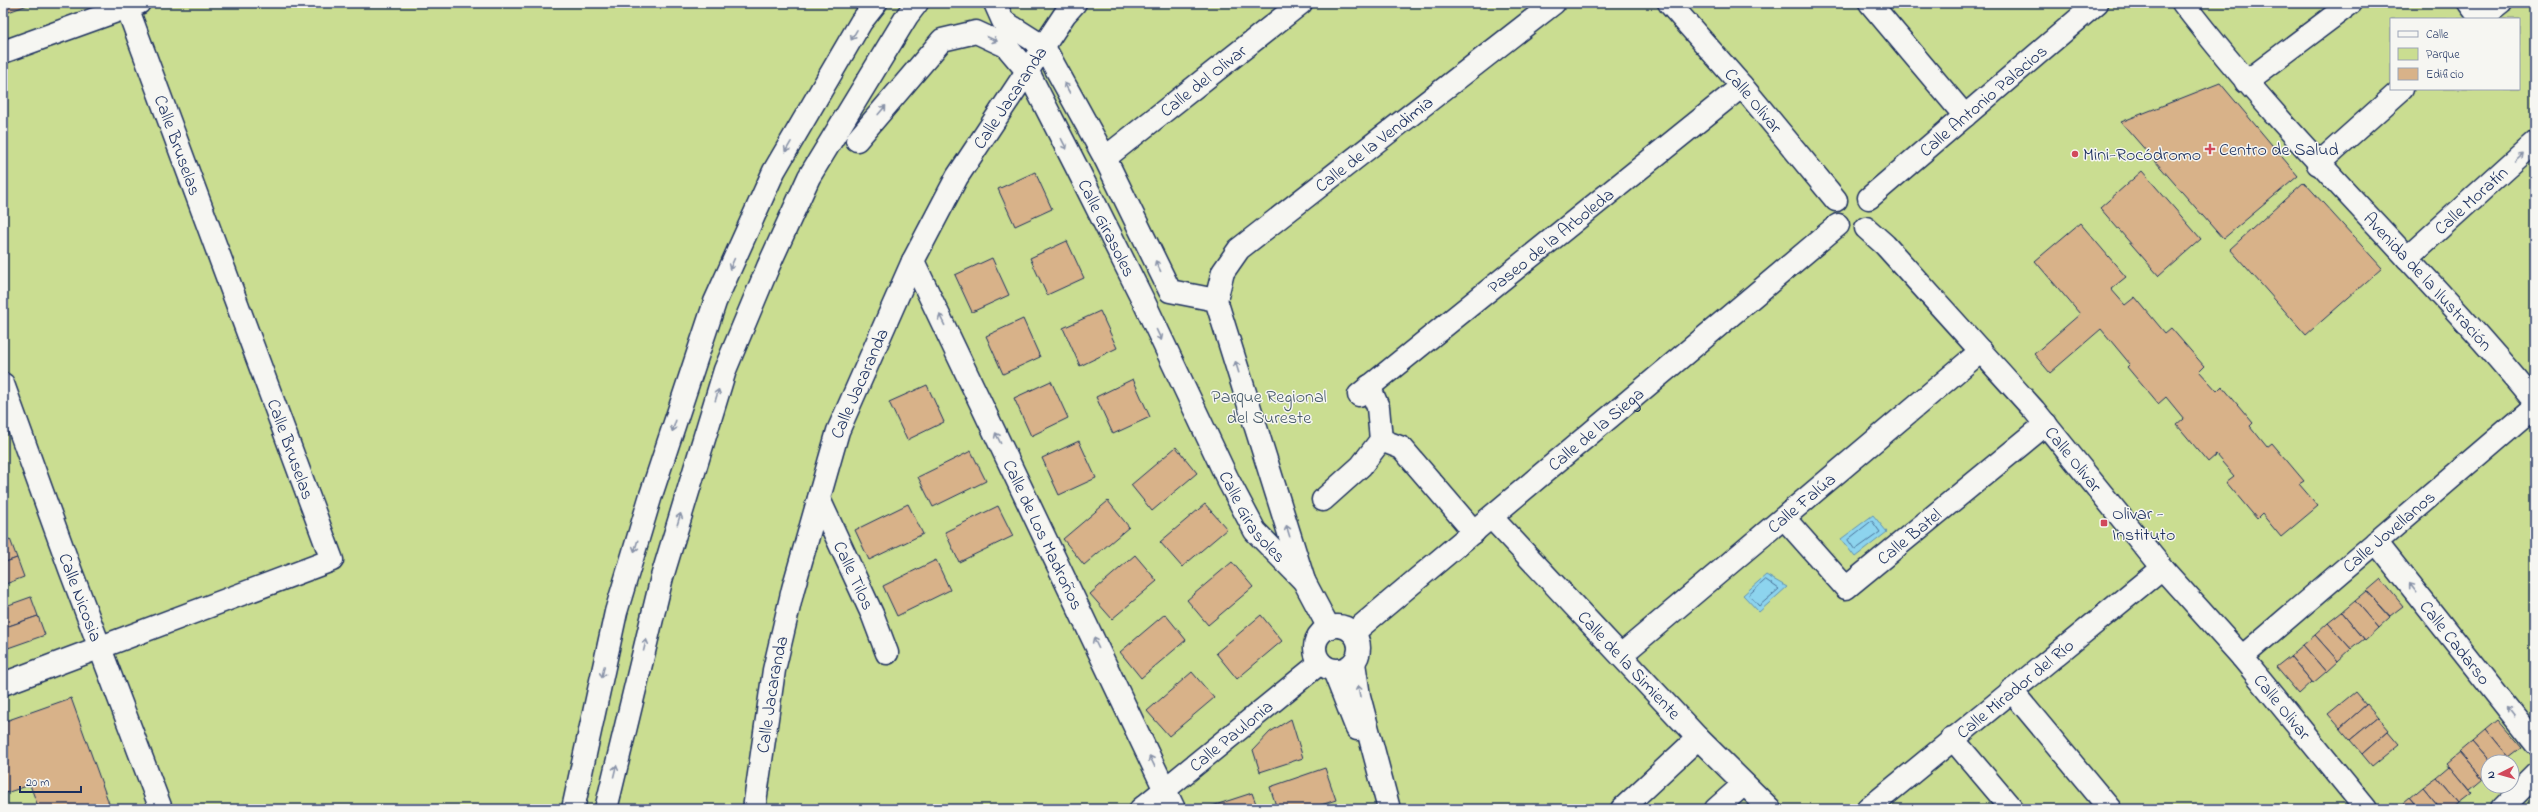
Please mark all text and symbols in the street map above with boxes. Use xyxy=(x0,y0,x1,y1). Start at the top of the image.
legend xyxy=(2390,18,2520,90)
text: Calle xyxy=(2426,26,2449,44)
one-way arrow xyxy=(849,29,857,41)
one-way arrow xyxy=(985,36,997,44)
street label: Calle del Olivar xyxy=(1155,39,1254,125)
street label: Calle Antonio Palacios xyxy=(1915,40,2054,164)
street label: Calle Jacaranda xyxy=(968,42,1055,155)
text: Parque xyxy=(2426,46,2460,64)
street label: Calle Olivar xyxy=(1717,63,1788,140)
text: Edificio xyxy=(2426,66,2464,84)
one-way arrow xyxy=(1062,83,1070,95)
street label: Calle de la Vendimia xyxy=(1310,91,1440,200)
street label: Calle Bruselas xyxy=(146,92,206,200)
one-way arrow xyxy=(878,105,887,115)
one-way arrow xyxy=(1061,137,1068,149)
place label: Centro de Salud xyxy=(2219,138,2339,164)
one-way arrow xyxy=(784,141,792,153)
place label: Mini-Rocódromo xyxy=(2083,143,2201,169)
marker: Centro de Salud xyxy=(2204,143,2216,155)
marker: Mini-Rocódromo xyxy=(2070,149,2080,159)
one-way arrow xyxy=(2513,153,2523,162)
street label: Calle Moratín xyxy=(2429,161,2515,242)
street label: Calle Girasoles xyxy=(1070,175,1141,282)
street label: Paseo de la Arboleda xyxy=(1483,183,1621,301)
street label: Avenida de la Ilustración xyxy=(2356,207,2497,358)
one-way arrow xyxy=(728,258,735,270)
one-way arrow xyxy=(1154,261,1161,273)
one-way arrow xyxy=(938,315,945,327)
street label: Calle Jacaranda xyxy=(825,325,897,442)
one-way arrow xyxy=(1156,329,1163,341)
one-way arrow xyxy=(1232,361,1240,373)
street label: Calle de la Siega xyxy=(1543,382,1651,479)
park label: Parque Regional del Sureste xyxy=(1211,385,1327,432)
one-way arrow xyxy=(714,389,721,402)
street label: Calle Bruselas xyxy=(259,396,319,504)
one-way arrow xyxy=(669,420,677,432)
street label: Calle Olivar xyxy=(2037,422,2107,499)
one-way arrow xyxy=(994,432,1001,444)
street label: Calle de Los Madroños xyxy=(995,456,1088,615)
street label: Calle Girasoles xyxy=(1211,467,1291,570)
street label: Calle Falúa xyxy=(1763,468,1843,541)
street label: Calle Jovellanos xyxy=(2338,486,2442,580)
place label: Olivar - Instituto xyxy=(2112,502,2175,549)
street label: Calle Batel xyxy=(1872,503,1948,572)
one-way arrow xyxy=(676,513,683,526)
marker: Olivar - Instituto xyxy=(2099,518,2109,528)
one-way arrow xyxy=(1284,524,1291,537)
street label: Calle Tilos xyxy=(825,537,880,615)
one-way arrow xyxy=(632,539,639,552)
street label: Calle Nicosia xyxy=(50,550,108,646)
one-way arrow xyxy=(2408,583,2417,594)
street label: Calle Cadarso xyxy=(2412,596,2496,692)
street label: Calle de la Simiente xyxy=(1570,606,1686,727)
street label: Calle Jacaranda xyxy=(751,634,797,755)
street label: Calle Mirador del Río xyxy=(1952,634,2081,746)
one-way arrow xyxy=(642,638,650,651)
one-way arrow xyxy=(1092,638,1099,650)
one-way arrow xyxy=(598,665,606,678)
street label: Calle Olivar xyxy=(2246,669,2316,747)
one-way arrow xyxy=(1354,685,1362,698)
street label: Calle Paulonia xyxy=(1184,695,1280,779)
one-way arrow xyxy=(2506,707,2515,718)
north arrow xyxy=(2480,754,2520,794)
one-way arrow xyxy=(1148,755,1155,767)
one-way arrow xyxy=(611,765,619,778)
scale bar xyxy=(20,768,81,794)
text: N xyxy=(2483,770,2499,779)
text: 20 m xyxy=(26,774,49,792)

